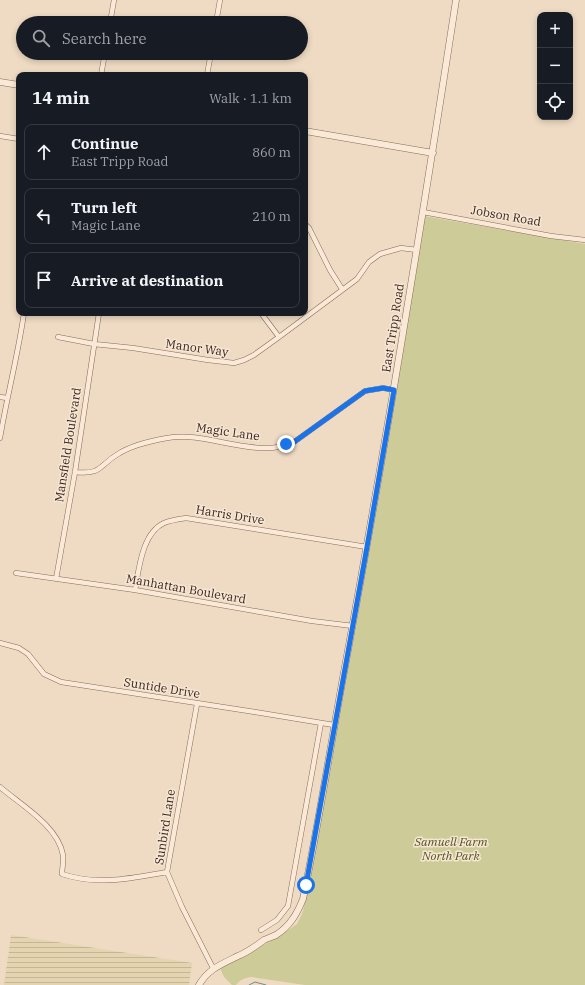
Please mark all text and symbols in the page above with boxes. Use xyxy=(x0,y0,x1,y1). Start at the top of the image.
map controls xyxy=(537,12,573,120)
button: + xyxy=(537,12,573,48)
search box xyxy=(16,16,308,60)
icon: search xyxy=(30,27,52,49)
text: Search here xyxy=(62,29,147,48)
button: − xyxy=(537,48,573,84)
button: locate xyxy=(537,84,573,120)
text: 14 min xyxy=(32,87,90,109)
text: Walk · 1.1 km xyxy=(209,90,292,107)
text: Continue xyxy=(71,134,138,153)
icon: ahead xyxy=(33,141,55,163)
text: 860 m xyxy=(252,144,291,161)
text: East Tripp Road xyxy=(71,153,168,170)
text: Turn left xyxy=(71,198,137,217)
street label: Jobson Road xyxy=(470,202,542,229)
icon: left xyxy=(33,205,55,227)
text: 210 m xyxy=(252,208,291,225)
text: Magic Lane xyxy=(71,217,140,234)
icon: arrive xyxy=(33,269,55,291)
text: Arrive at destination xyxy=(71,271,223,290)
street label: East Tripp Road xyxy=(378,282,407,373)
street label: Manor Way xyxy=(165,336,230,359)
street label: Mansfield Boulevard xyxy=(51,387,84,503)
street label: Magic Lane xyxy=(195,420,261,443)
route end xyxy=(277,435,295,453)
street label: Harris Drive xyxy=(195,502,265,527)
street label: Manhattan Boulevard xyxy=(125,571,247,606)
street label: Suntide Drive xyxy=(123,674,201,701)
street label: Sunbird Lane xyxy=(151,788,178,866)
park label: Samuell Farm North Park xyxy=(414,834,488,863)
route start xyxy=(297,876,315,894)

